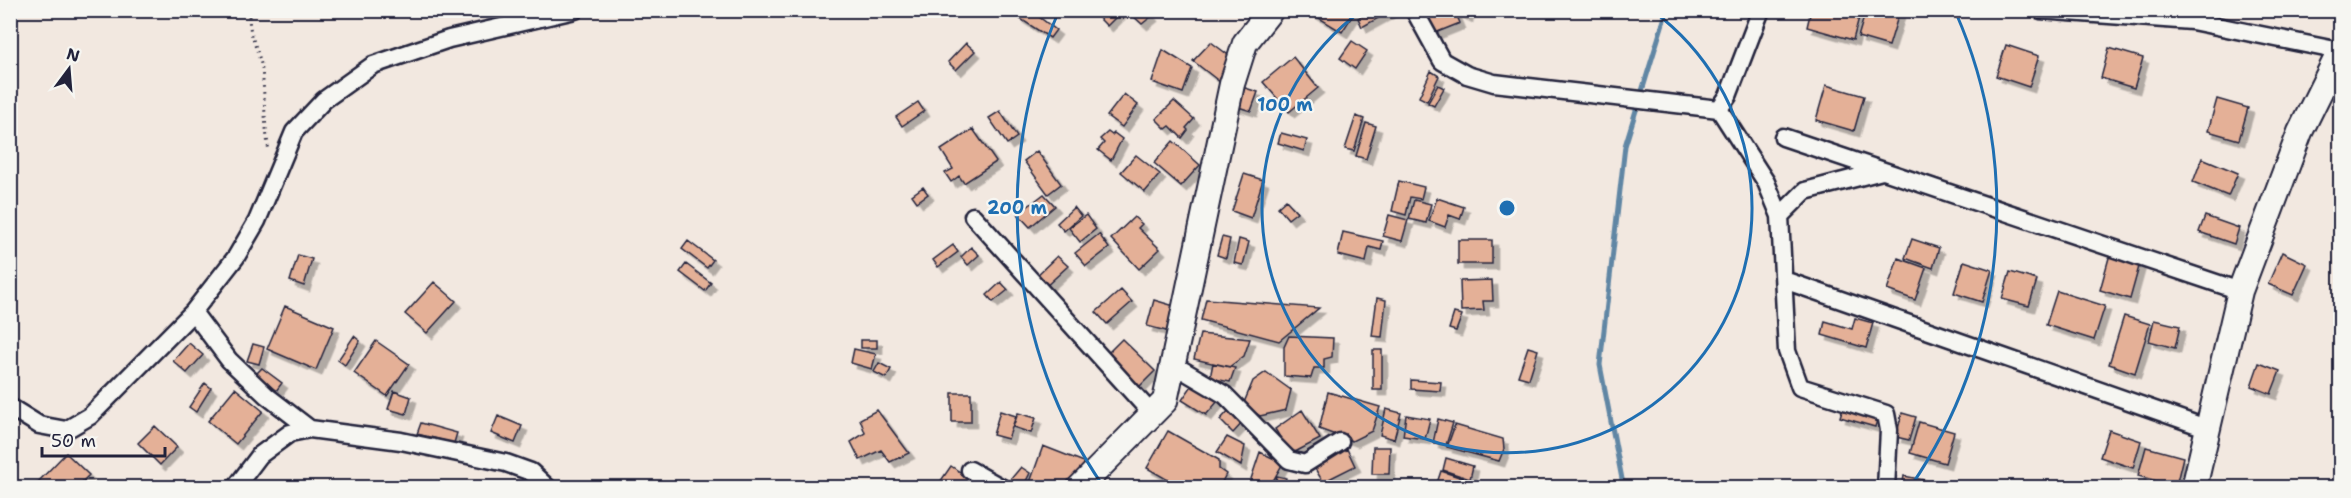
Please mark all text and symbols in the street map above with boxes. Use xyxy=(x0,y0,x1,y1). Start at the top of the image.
north arrow xyxy=(39,39,99,99)
text: N xyxy=(64,43,82,67)
text: 100 m xyxy=(1257,93,1313,117)
text: 200 m xyxy=(987,196,1048,220)
centre of rings xyxy=(1497,198,1517,218)
scale bar xyxy=(42,420,165,458)
text: 50 m xyxy=(51,429,96,453)

